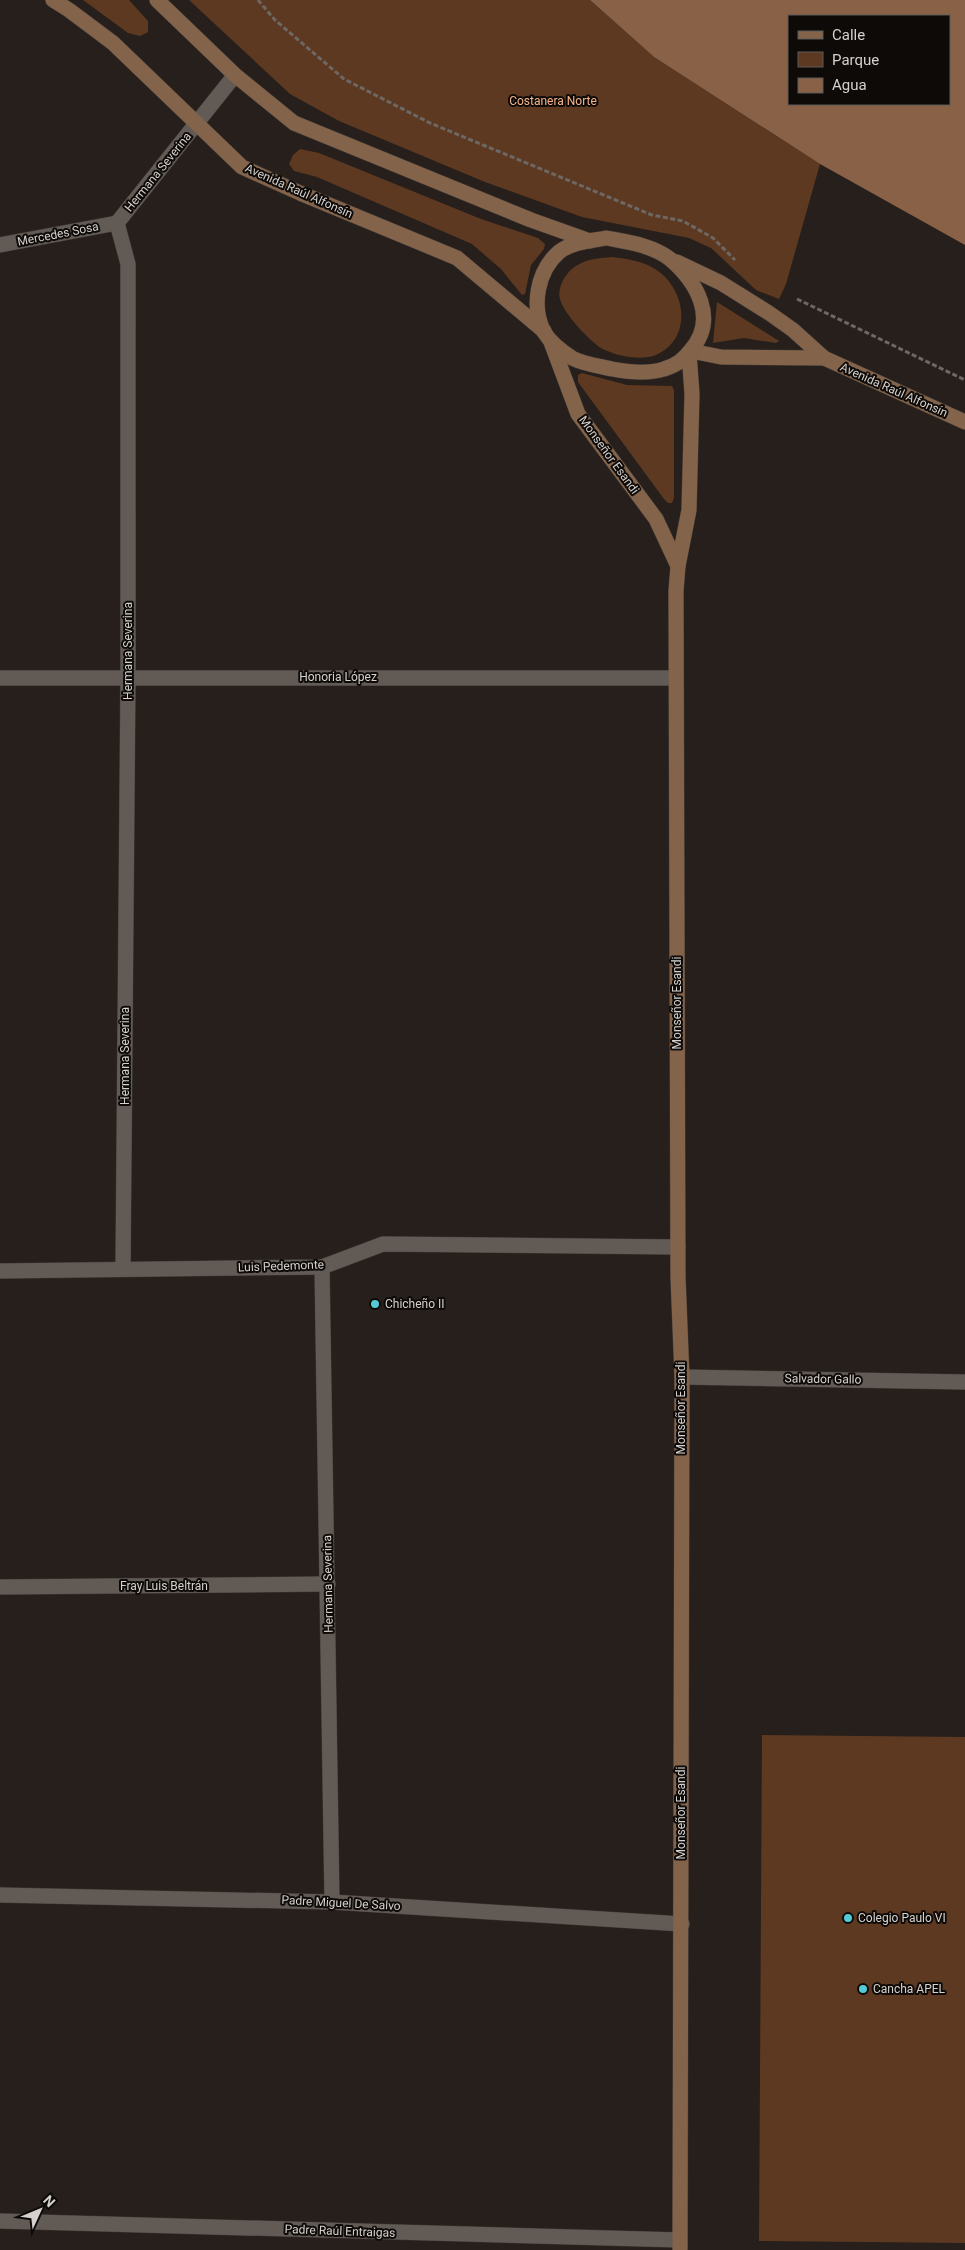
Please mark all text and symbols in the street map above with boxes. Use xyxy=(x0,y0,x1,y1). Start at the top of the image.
legend xyxy=(788,15,950,105)
text: Calle xyxy=(832,26,865,44)
text: Parque xyxy=(832,51,879,69)
text: Agua xyxy=(832,76,867,94)
park label: Costanera Norte xyxy=(509,94,597,108)
street label: Hermana Severina xyxy=(122,130,194,214)
street label: Avenida Raúl Alfonsín xyxy=(243,161,355,221)
street label: Mercedes Sosa xyxy=(16,219,100,249)
street label: Avenida Raúl Alfonsín xyxy=(838,360,950,420)
street label: Monseñor Esandi xyxy=(576,413,642,497)
street label: Hermana Severina xyxy=(121,602,135,700)
street label: Honoria López xyxy=(299,670,377,684)
street label: Monseñor Esandi xyxy=(670,956,684,1049)
street label: Hermana Severina xyxy=(118,1007,132,1105)
street label: Luis Pedemonte xyxy=(238,1258,324,1274)
place label: Chicheño II xyxy=(385,1297,445,1311)
marker: Chicheño II xyxy=(369,1298,381,1310)
street label: Monseñor Esandi xyxy=(674,1361,688,1454)
street label: Salvador Gallo xyxy=(784,1371,862,1387)
street label: Hermana Severina xyxy=(320,1535,336,1633)
street label: Fray Luis Beltrán xyxy=(120,1579,208,1593)
street label: Monseñor Esandi xyxy=(674,1766,688,1859)
street label: Padre Miguel De Salvo xyxy=(281,1893,401,1913)
place label: Colegio Paulo VI xyxy=(858,1911,946,1925)
marker: Colegio Paulo VI xyxy=(842,1912,854,1924)
place label: Cancha APEL xyxy=(873,1982,946,1996)
marker: Cancha APEL xyxy=(857,1983,869,1995)
north arrow xyxy=(15,2185,65,2235)
text: N xyxy=(40,2192,59,2210)
street label: Padre Raúl Entraigas xyxy=(284,2222,396,2240)

